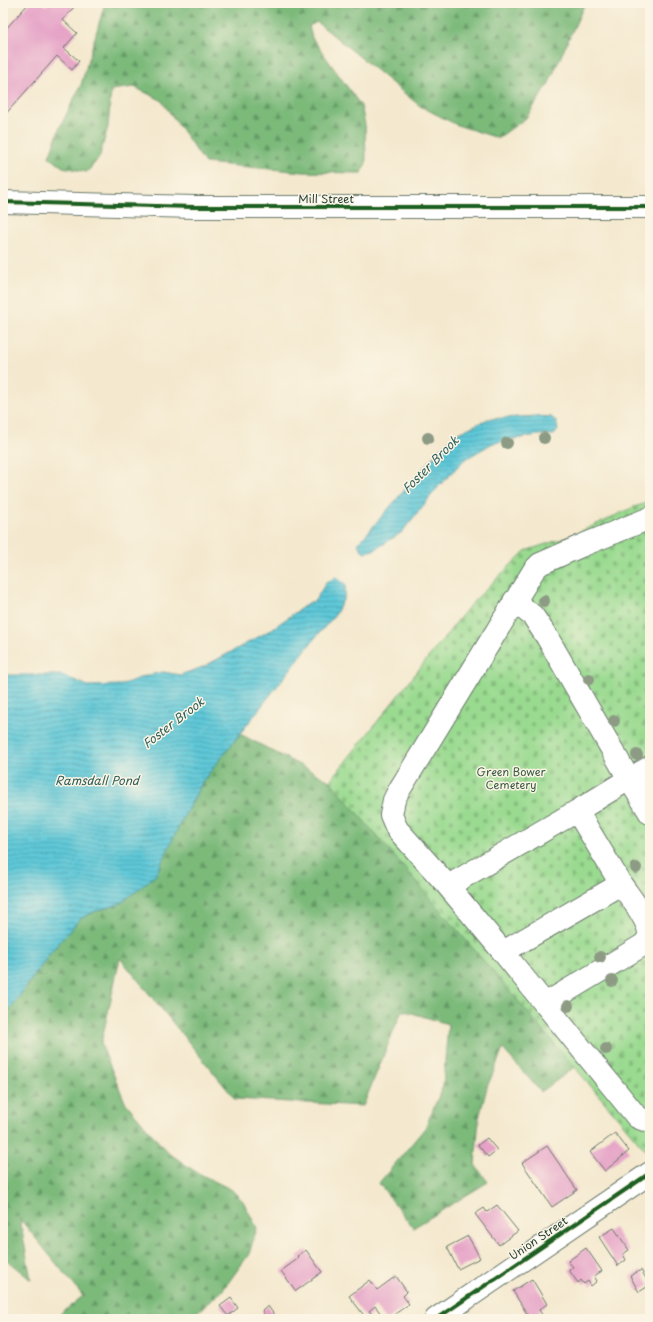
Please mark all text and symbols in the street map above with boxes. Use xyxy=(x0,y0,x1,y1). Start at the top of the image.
street label: Mill Street xyxy=(298,190,354,207)
water label: Foster Brook xyxy=(398,431,463,496)
water label: Foster Brook xyxy=(138,691,209,752)
park label: Green Bower Cemetery xyxy=(476,763,546,793)
water label: Ramsdall Pond xyxy=(55,771,141,789)
street label: Union Street xyxy=(505,1212,571,1264)

